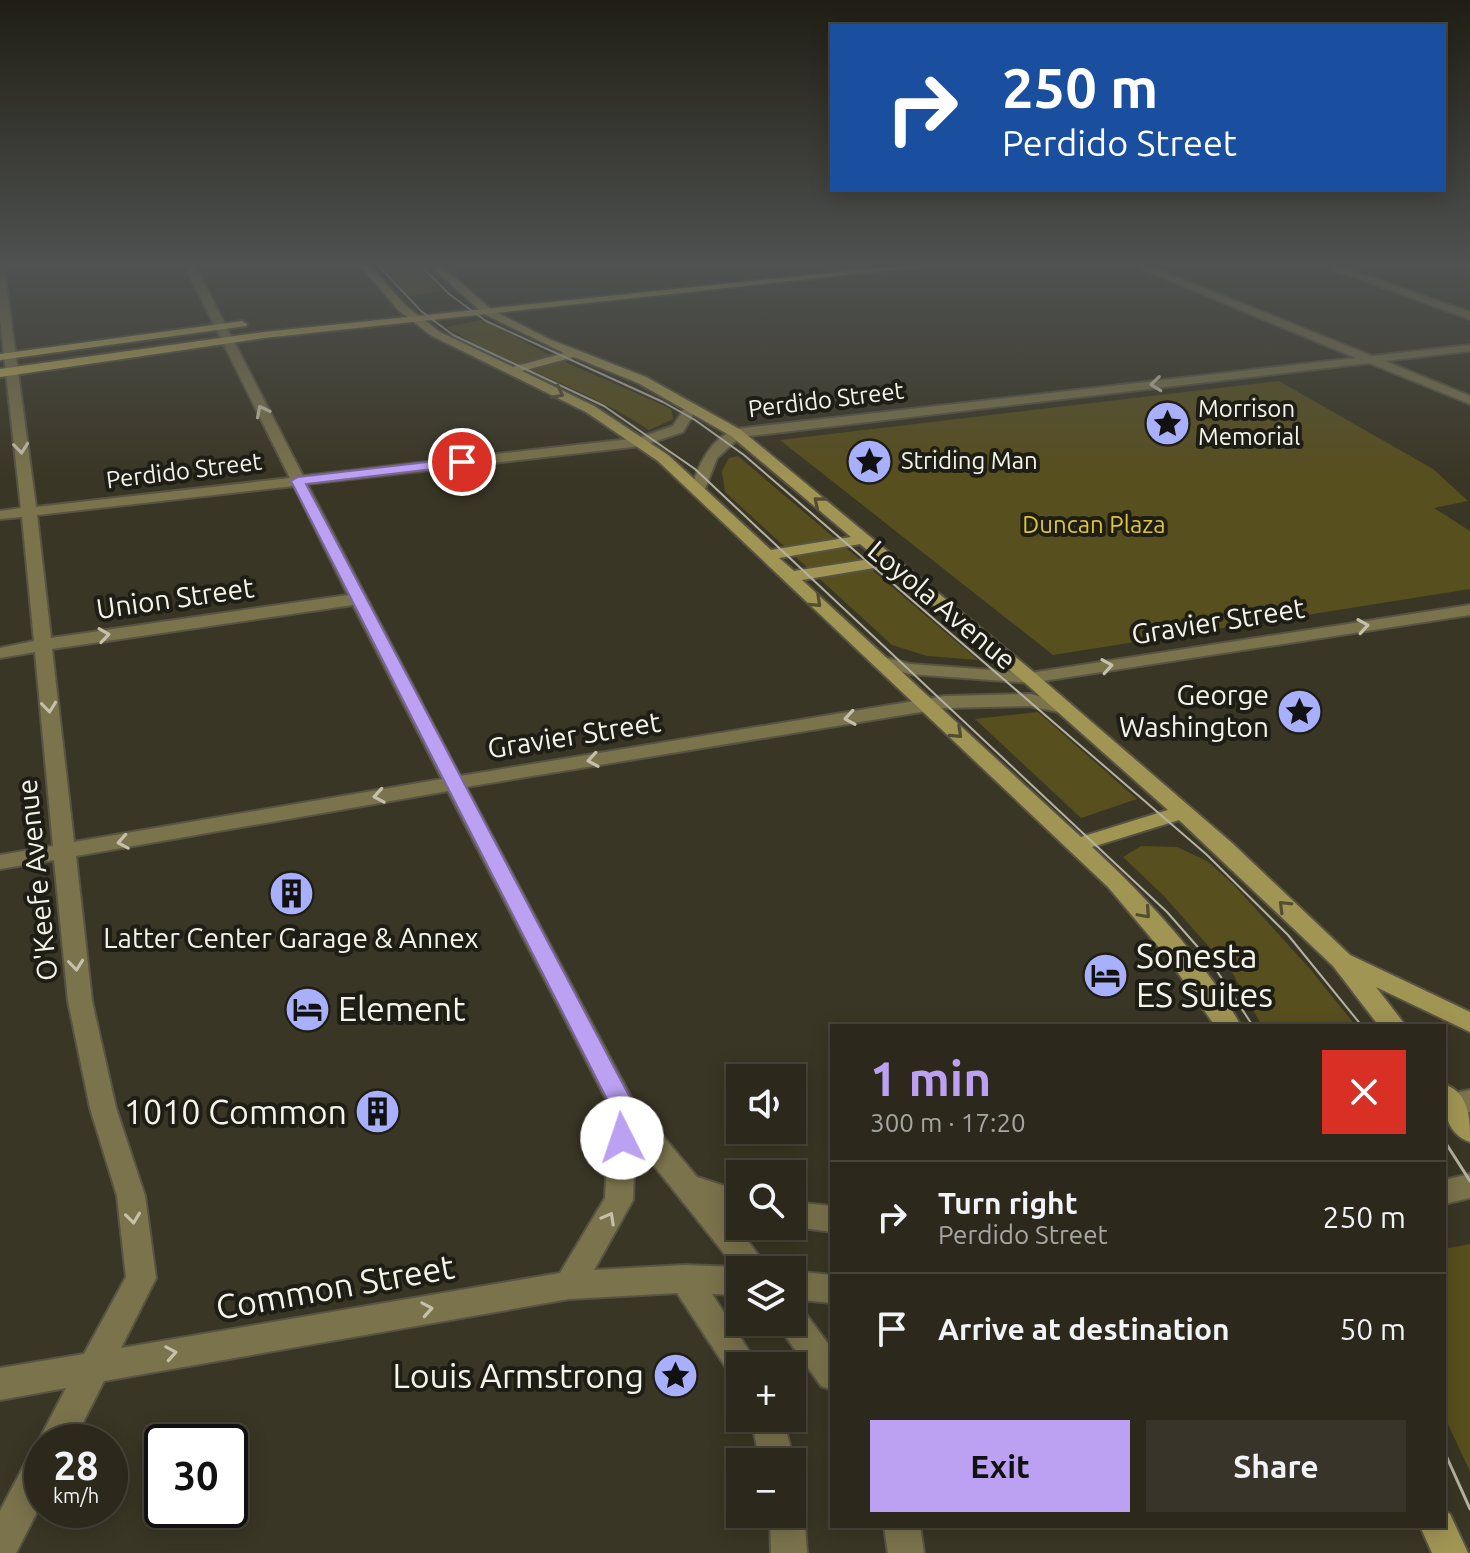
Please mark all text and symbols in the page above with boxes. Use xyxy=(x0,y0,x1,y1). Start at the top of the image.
icon: right xyxy=(870,56,974,160)
text: 250 m xyxy=(1002,56,1158,119)
text: Perdido Street xyxy=(1002,122,1237,163)
one-way arrow xyxy=(1149,375,1162,392)
street label: Perdido Street xyxy=(747,376,906,422)
one-way arrow xyxy=(550,383,565,399)
place label: Morrison Memorial xyxy=(1198,395,1300,450)
place icon: Morrison Memorial xyxy=(1143,399,1191,447)
one-way arrow xyxy=(257,405,272,420)
pin xyxy=(428,428,496,496)
place icon: Striding Man xyxy=(846,437,894,485)
icon: arrive xyxy=(440,440,484,484)
one-way arrow xyxy=(13,442,30,455)
street label: Perdido Street xyxy=(105,447,264,493)
place label: Striding Man xyxy=(901,447,1038,474)
one-way arrow xyxy=(814,497,829,512)
park label: Duncan Plaza xyxy=(1022,511,1166,538)
street label: Loyola Avenue xyxy=(862,534,1022,675)
street label: Union Street xyxy=(94,571,256,624)
street label: Gravier Street xyxy=(1129,592,1307,649)
one-way arrow xyxy=(806,593,821,607)
one-way arrow xyxy=(1357,618,1370,635)
one-way arrow xyxy=(97,627,111,644)
one-way arrow xyxy=(1100,658,1113,675)
place label: George Washington xyxy=(1119,679,1269,742)
place icon: George Washington xyxy=(1276,687,1324,735)
one-way arrow xyxy=(40,701,57,714)
street label: Gravier Street xyxy=(485,706,663,763)
one-way arrow xyxy=(843,708,857,725)
one-way arrow xyxy=(948,723,962,738)
one-way arrow xyxy=(586,751,600,768)
street label: O'Keefe Avenue xyxy=(10,778,63,982)
one-way arrow xyxy=(372,787,386,804)
one-way arrow xyxy=(116,832,130,849)
building icon: Latter Center Garage & Annex xyxy=(267,870,315,918)
one-way arrow xyxy=(1279,901,1293,915)
one-way arrow xyxy=(1135,903,1149,918)
place label: Latter Center Garage & Annex xyxy=(103,922,479,953)
place label: Sonesta ES Suites xyxy=(1136,936,1273,1013)
hotel icon: Sonesta ES Suites xyxy=(1081,952,1129,1000)
one-way arrow xyxy=(68,959,85,972)
hotel icon: Element xyxy=(283,985,331,1033)
place label: Element xyxy=(338,989,466,1027)
button: close xyxy=(1322,1050,1406,1134)
text: 1 min xyxy=(870,1051,991,1105)
map controls xyxy=(726,1064,806,1528)
button: sound xyxy=(726,1064,806,1144)
building icon: 1010 Common xyxy=(354,1088,402,1136)
place label: 1010 Common xyxy=(124,1092,347,1130)
position arrow xyxy=(580,1096,664,1180)
text: 300 m · 17:20 xyxy=(870,1108,1026,1137)
button: search xyxy=(726,1160,806,1240)
text: Turn right xyxy=(938,1186,1078,1220)
icon: right xyxy=(870,1195,914,1239)
text: 250 m xyxy=(1322,1200,1406,1234)
one-way arrow xyxy=(125,1212,142,1225)
one-way arrow xyxy=(599,1212,615,1227)
text: Perdido Street xyxy=(938,1220,1108,1249)
street label: Common Street xyxy=(213,1246,457,1326)
button: layers xyxy=(726,1256,806,1336)
one-way arrow xyxy=(420,1302,434,1319)
icon: arrive xyxy=(870,1307,914,1351)
text: Arrive at destination xyxy=(938,1312,1230,1346)
text: 50 m xyxy=(1339,1312,1406,1346)
one-way arrow xyxy=(164,1346,178,1363)
place icon: Louis Armstrong xyxy=(651,1352,699,1400)
button: + xyxy=(726,1352,806,1432)
place label: Louis Armstrong xyxy=(392,1356,644,1394)
button: Exit xyxy=(870,1420,1130,1512)
button: Share xyxy=(1146,1420,1406,1512)
speed limit sign: 30 xyxy=(144,1424,248,1528)
text: 28 xyxy=(53,1443,99,1488)
button: − xyxy=(726,1448,806,1528)
text: km/h xyxy=(53,1484,99,1507)

